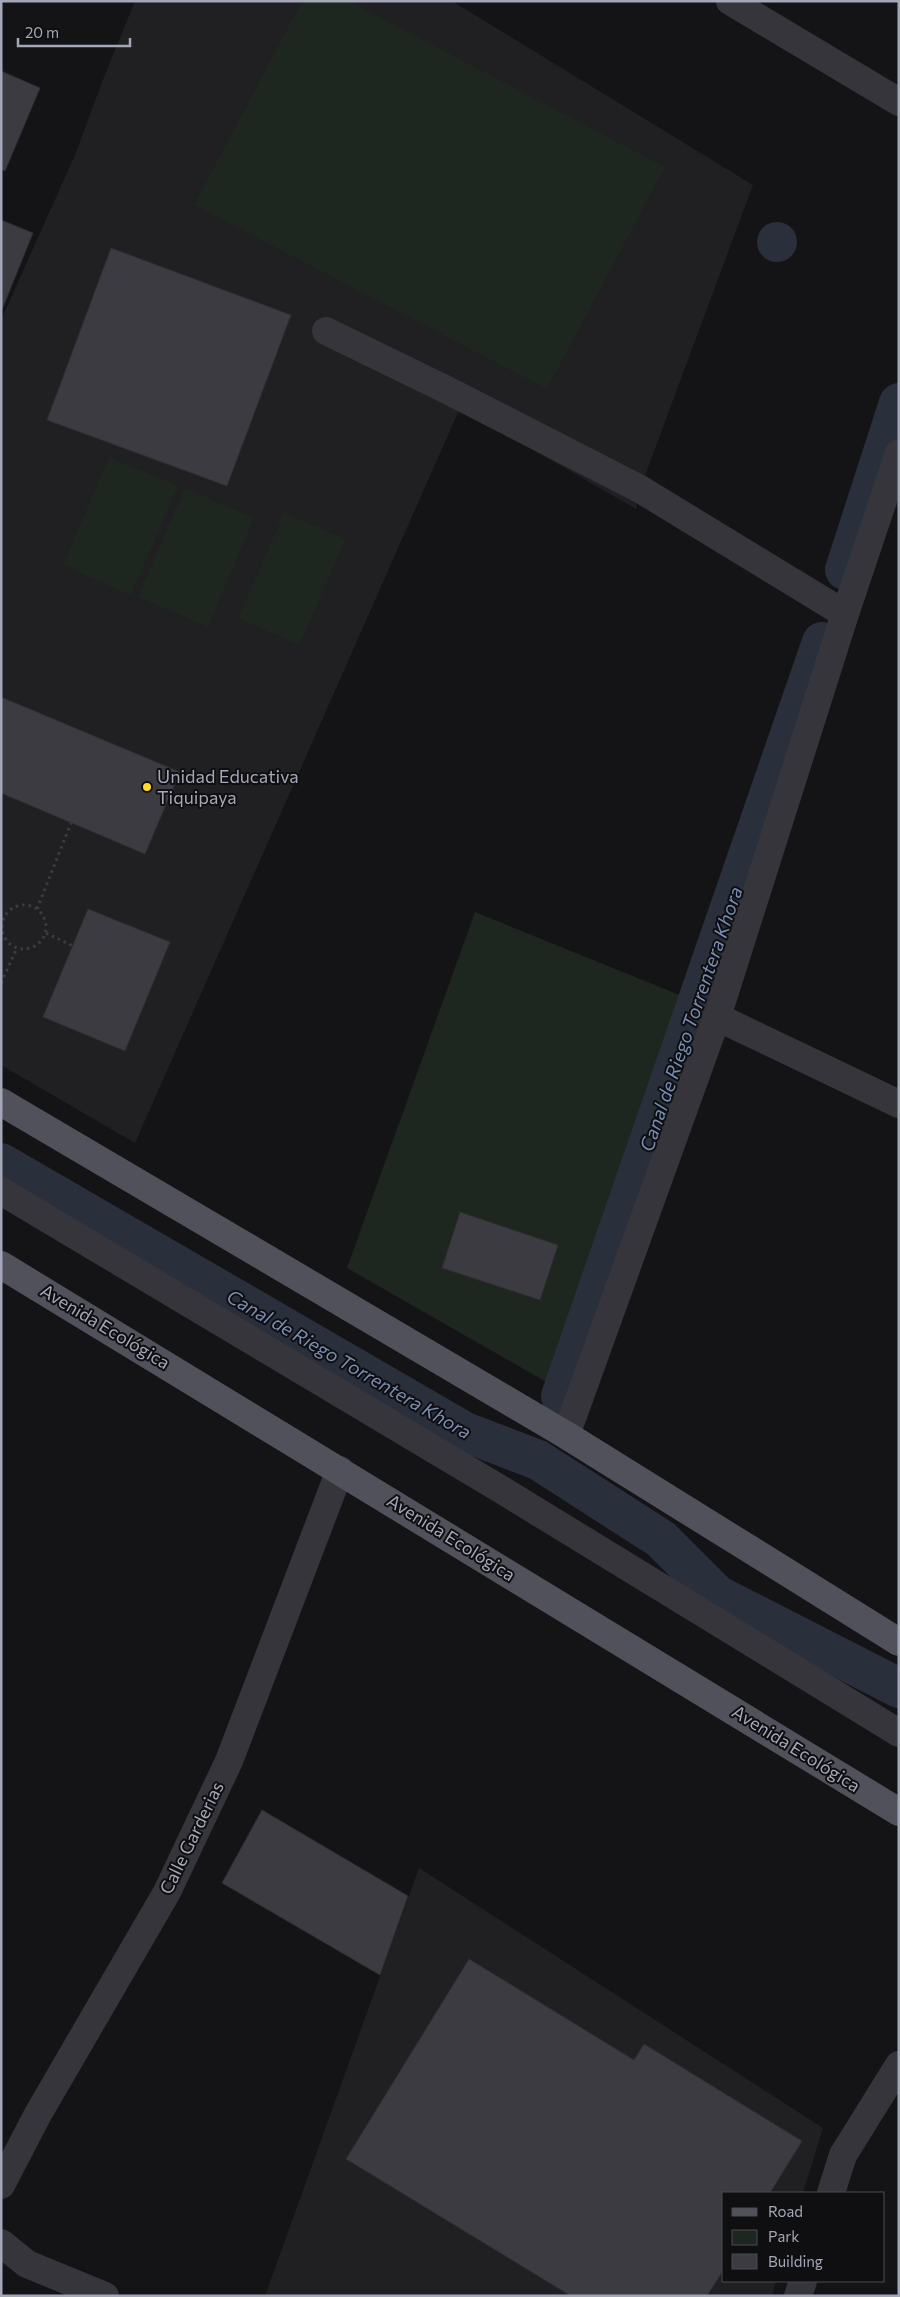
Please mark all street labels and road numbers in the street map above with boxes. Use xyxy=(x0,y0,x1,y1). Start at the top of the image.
street label: Avenida Ecológica xyxy=(37,1279,174,1373)
street label: Avenida Ecológica xyxy=(383,1489,520,1585)
street label: Avenida Ecológica xyxy=(728,1700,865,1796)
street label: Calle Garderias xyxy=(154,1778,228,1897)

